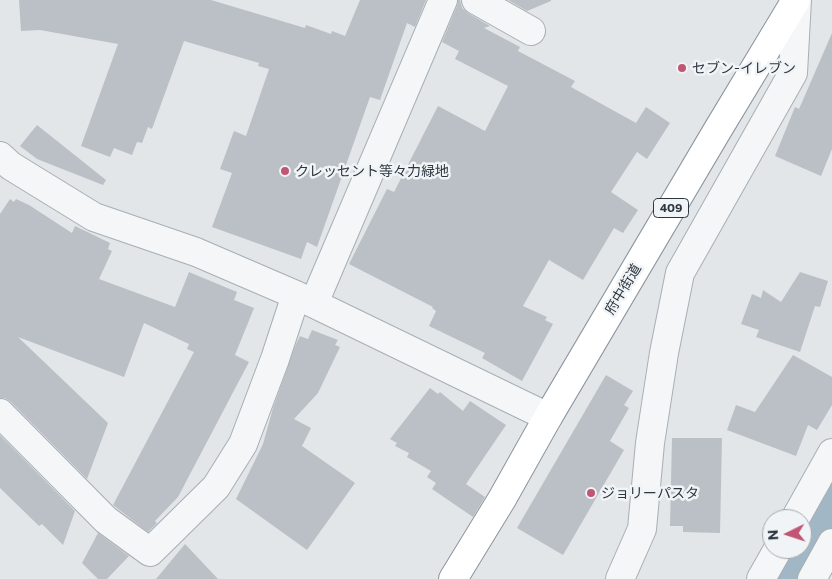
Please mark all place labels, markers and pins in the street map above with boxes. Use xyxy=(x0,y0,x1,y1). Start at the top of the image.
place label: セブン-イレブン xyxy=(692,60,796,76)
marker: セブン-イレブン xyxy=(676,62,688,74)
place label: クレッセント等々力緑地 xyxy=(295,163,449,179)
marker: クレッセント等々力緑地 xyxy=(279,165,291,177)
place label: ジョリーパスタ xyxy=(601,485,699,501)
marker: ジョリーパスタ xyxy=(585,487,597,499)

